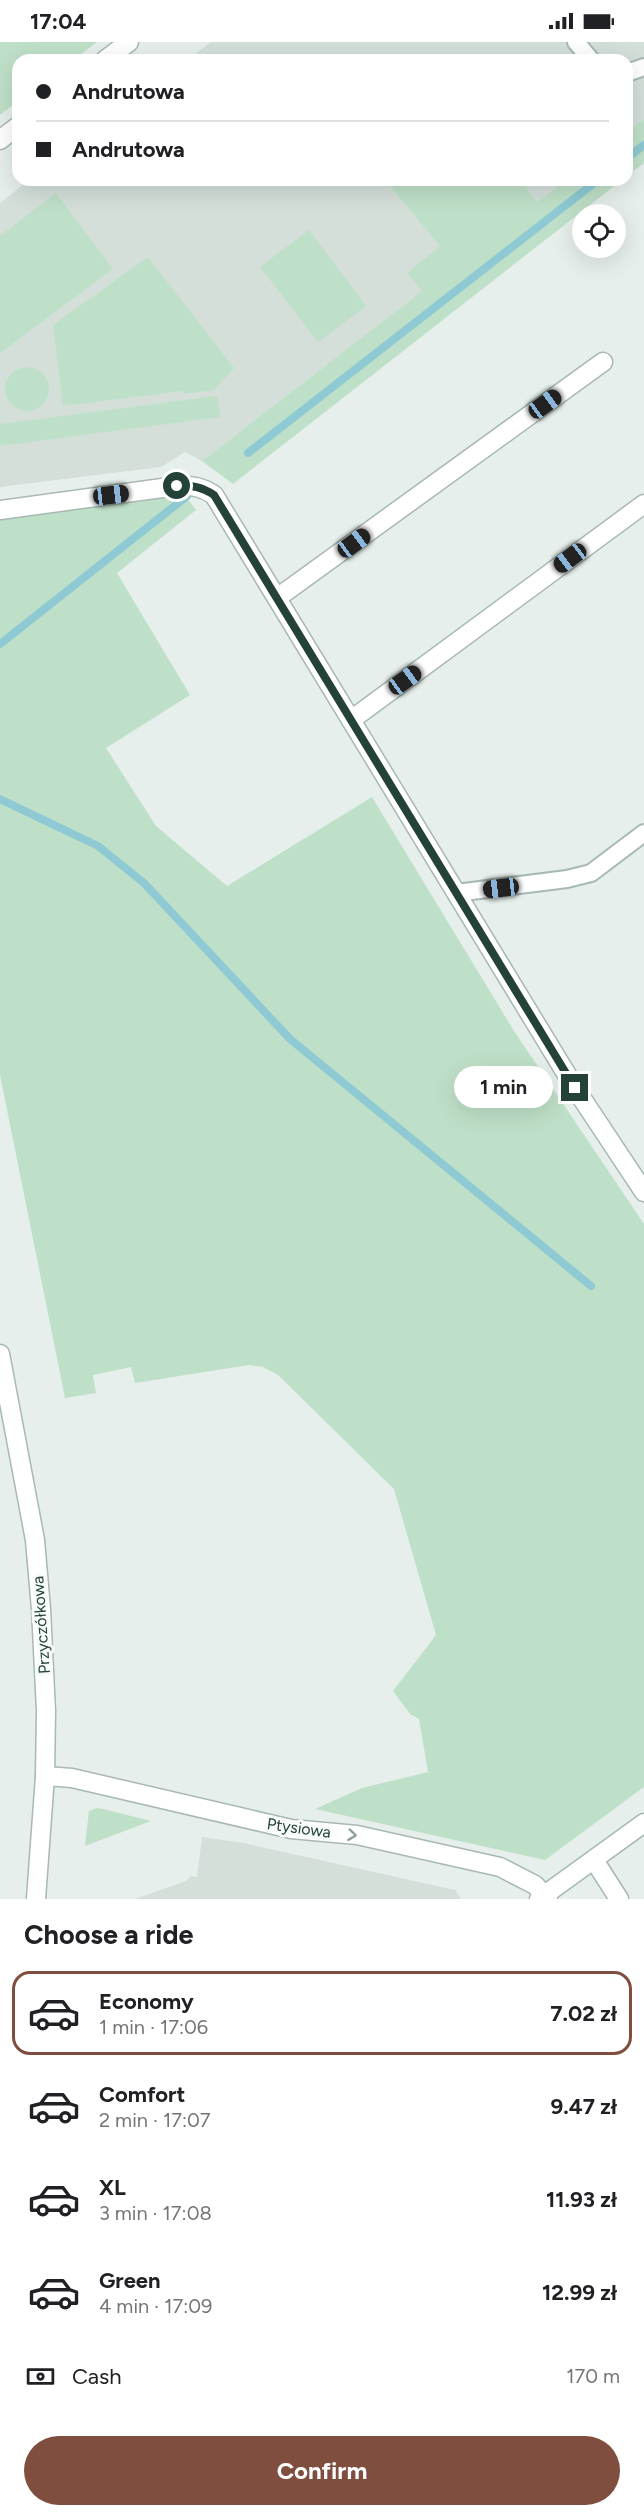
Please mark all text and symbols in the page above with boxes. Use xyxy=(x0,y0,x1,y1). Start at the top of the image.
text: 17:04 xyxy=(30,8,86,35)
text: Andrutowa xyxy=(72,78,185,105)
text: Andrutowa xyxy=(72,136,185,163)
map controls xyxy=(572,204,626,258)
button: locate xyxy=(572,204,626,258)
car xyxy=(525,386,565,422)
route start xyxy=(163,472,190,499)
car xyxy=(92,484,130,506)
car xyxy=(334,525,374,561)
car xyxy=(550,540,590,576)
car xyxy=(385,662,425,698)
car xyxy=(482,877,520,899)
callout: 1 min xyxy=(455,1067,554,1109)
route end xyxy=(561,1074,588,1101)
text: 1 min xyxy=(480,1075,527,1099)
street label: Przyczółkowa xyxy=(28,1575,54,1675)
street label: Ptysiowa xyxy=(266,1814,332,1842)
one-way arrow xyxy=(347,1828,357,1841)
text: Choose a ride xyxy=(24,1918,193,1951)
icon: car xyxy=(27,1986,81,2040)
text: Economy xyxy=(99,1988,194,2015)
text: 7.02 zł xyxy=(550,2000,617,2027)
text: 1 min · 17:06 xyxy=(99,2015,208,2039)
icon: car xyxy=(27,2079,81,2133)
text: Comfort xyxy=(99,2081,185,2108)
text: 9.47 zł xyxy=(551,2093,617,2120)
text: 2 min · 17:07 xyxy=(99,2108,211,2132)
icon: car xyxy=(27,2172,81,2226)
text: XL xyxy=(99,2174,126,2201)
text: 11.93 zł xyxy=(546,2186,617,2213)
text: 3 min · 17:08 xyxy=(99,2201,212,2225)
icon: car xyxy=(27,2265,81,2319)
text: Green xyxy=(99,2267,161,2294)
text: 12.99 zł xyxy=(542,2279,617,2306)
text: 4 min · 17:09 xyxy=(99,2294,212,2318)
icon: cash xyxy=(24,2360,57,2393)
text: Cash xyxy=(72,2363,122,2390)
text: 170 m xyxy=(566,2364,620,2388)
button: Confirm xyxy=(24,2436,620,2505)

